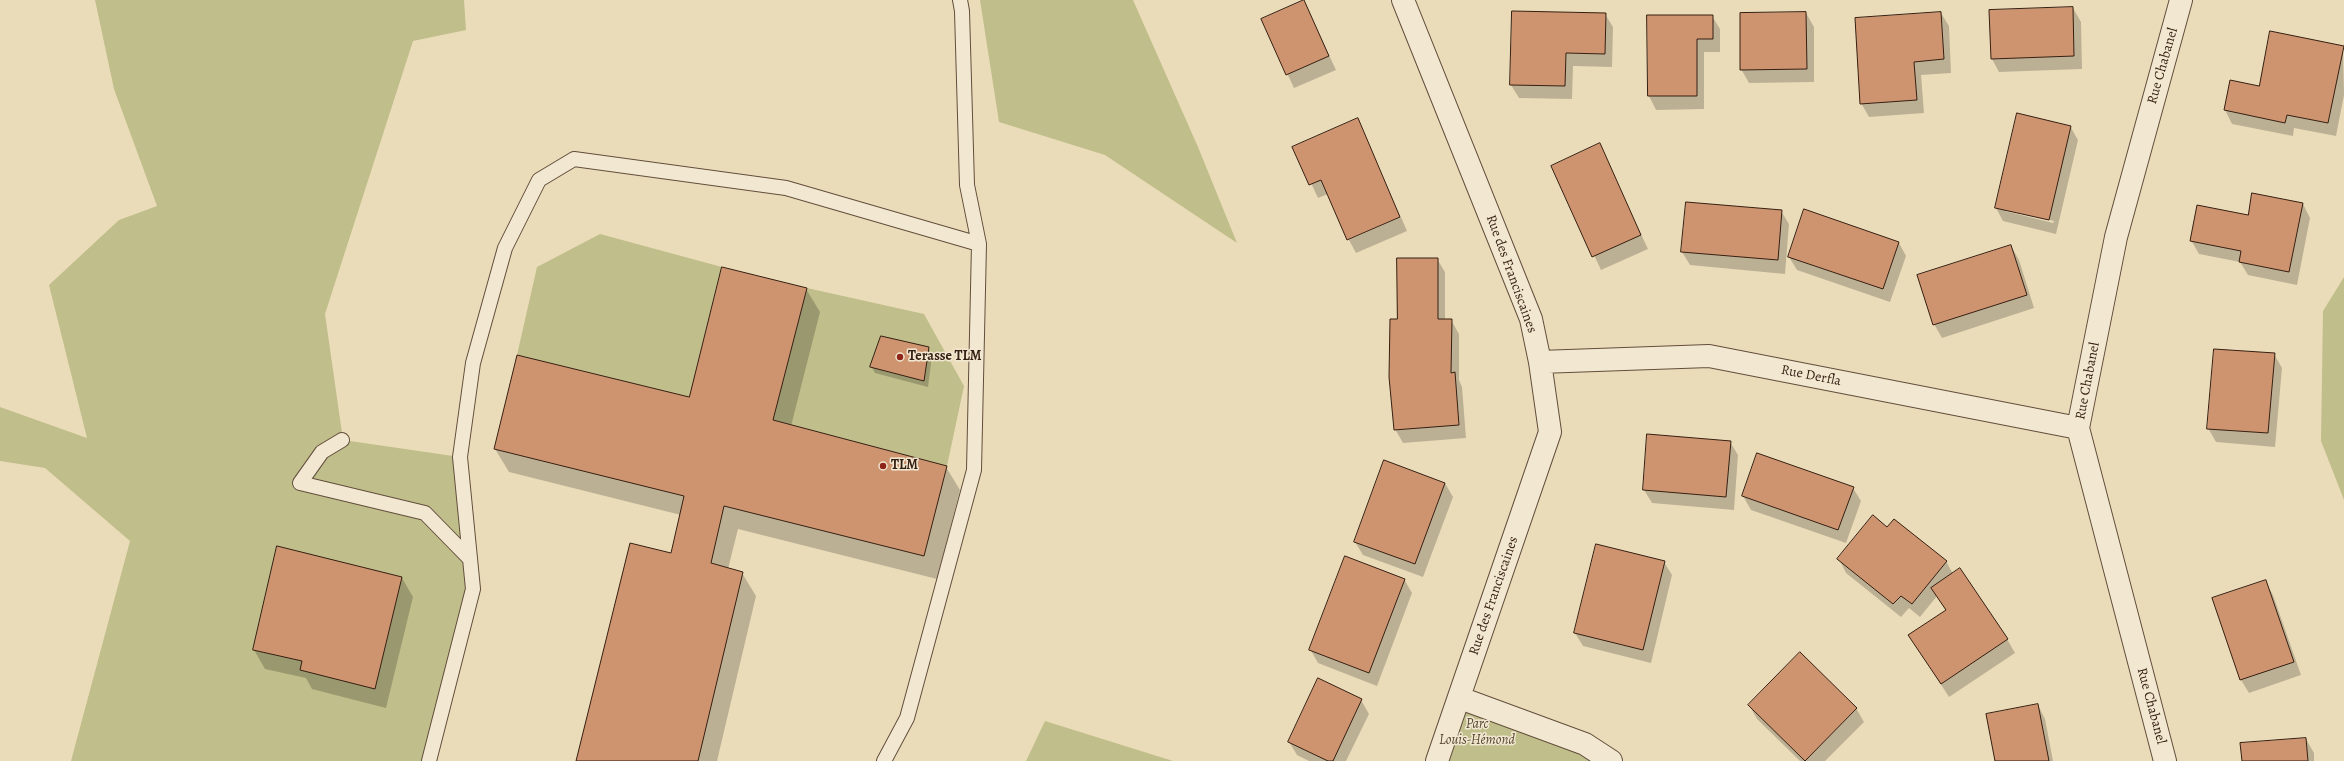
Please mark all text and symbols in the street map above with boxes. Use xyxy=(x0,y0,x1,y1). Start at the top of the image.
street label: Rue Chabanel xyxy=(2144,26,2182,106)
street label: Rue des Franciscaines xyxy=(1482,213,1540,335)
street label: Rue Chabanel xyxy=(2072,341,2104,421)
place label: Terasse TLM xyxy=(908,349,982,365)
marker: Terasse TLM xyxy=(895,352,905,362)
street label: Rue Derfla xyxy=(1780,362,1842,390)
place label: TLM xyxy=(891,458,918,474)
marker: TLM xyxy=(878,461,888,471)
street label: Rue des Franciscaines xyxy=(1466,534,1522,658)
street label: Rue Chabanel xyxy=(2133,666,2169,746)
park label: Parc Louis-Hémond xyxy=(1439,717,1515,750)

